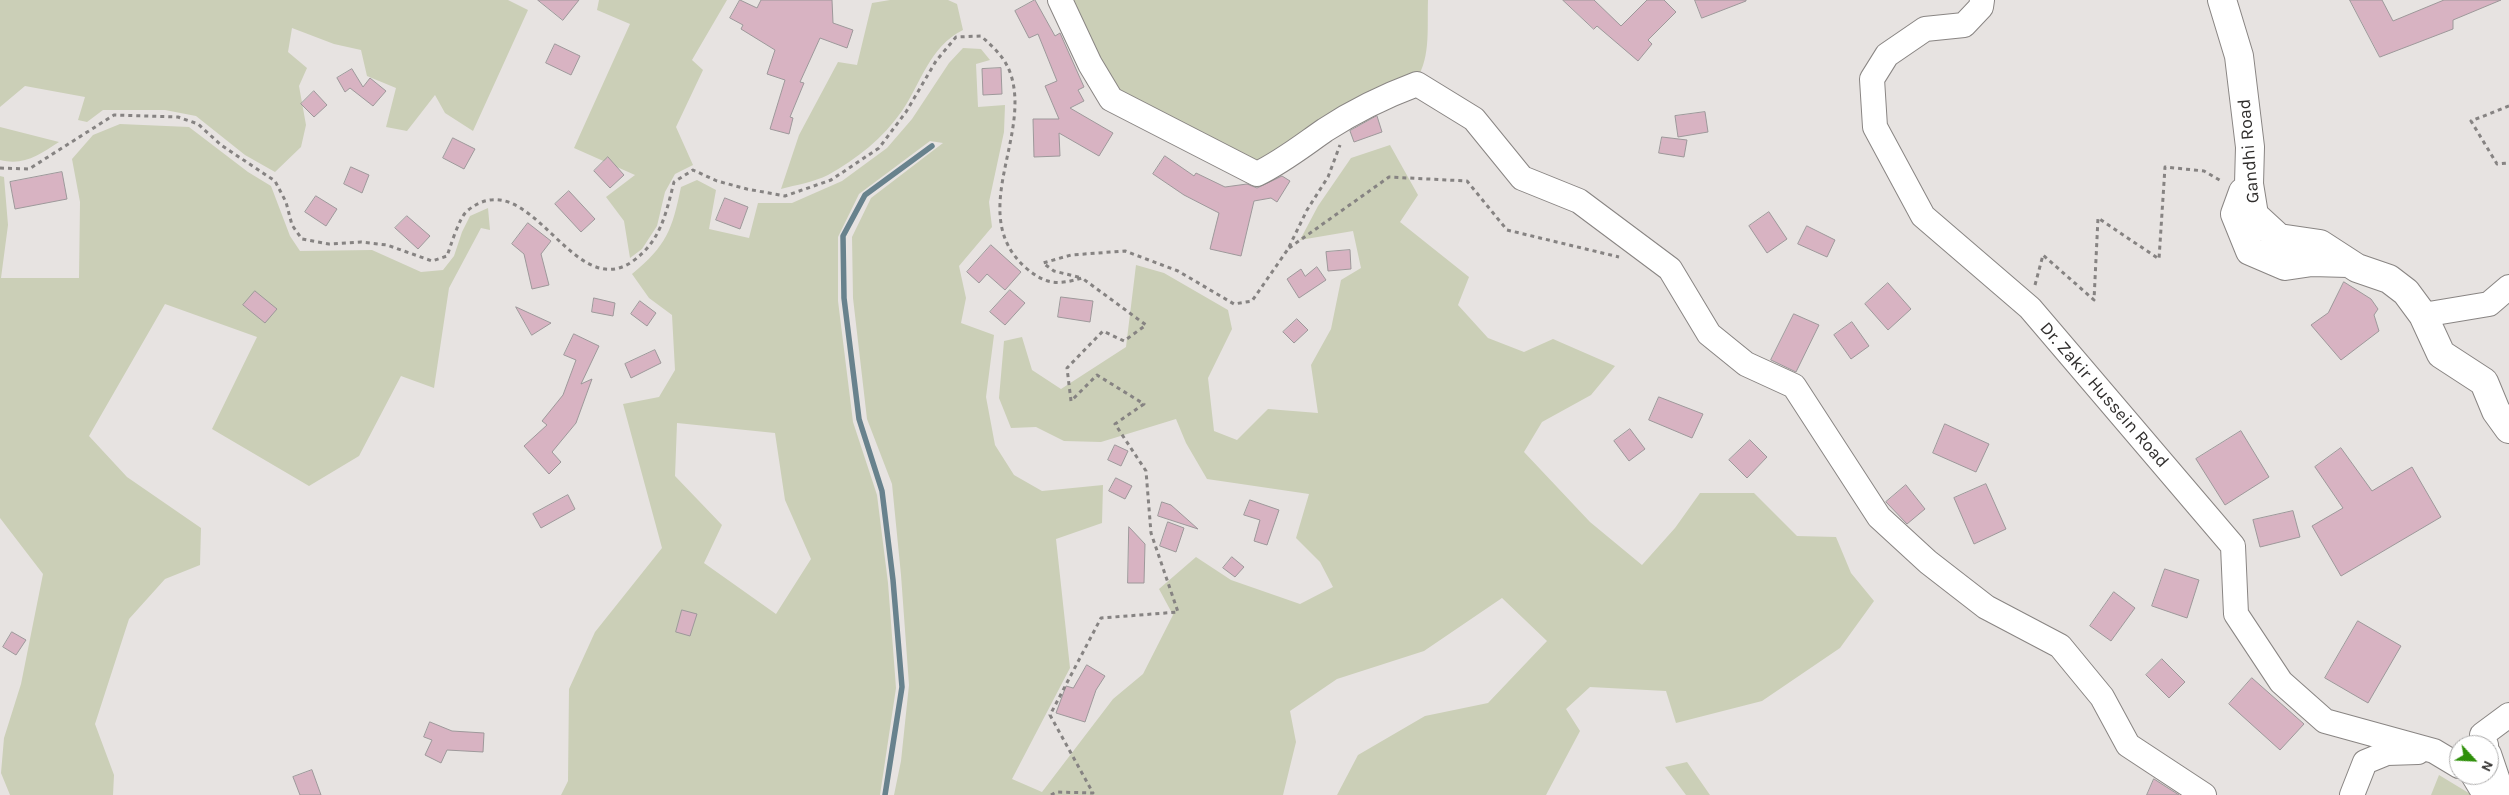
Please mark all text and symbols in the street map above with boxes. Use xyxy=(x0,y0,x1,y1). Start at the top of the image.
street label: Gandhi Road xyxy=(2234,98,2264,204)
street label: Dr. Zakir Hussein Road xyxy=(2035,318,2173,472)
north arrow xyxy=(2449,735,2499,785)
text: N xyxy=(2477,758,2497,774)

